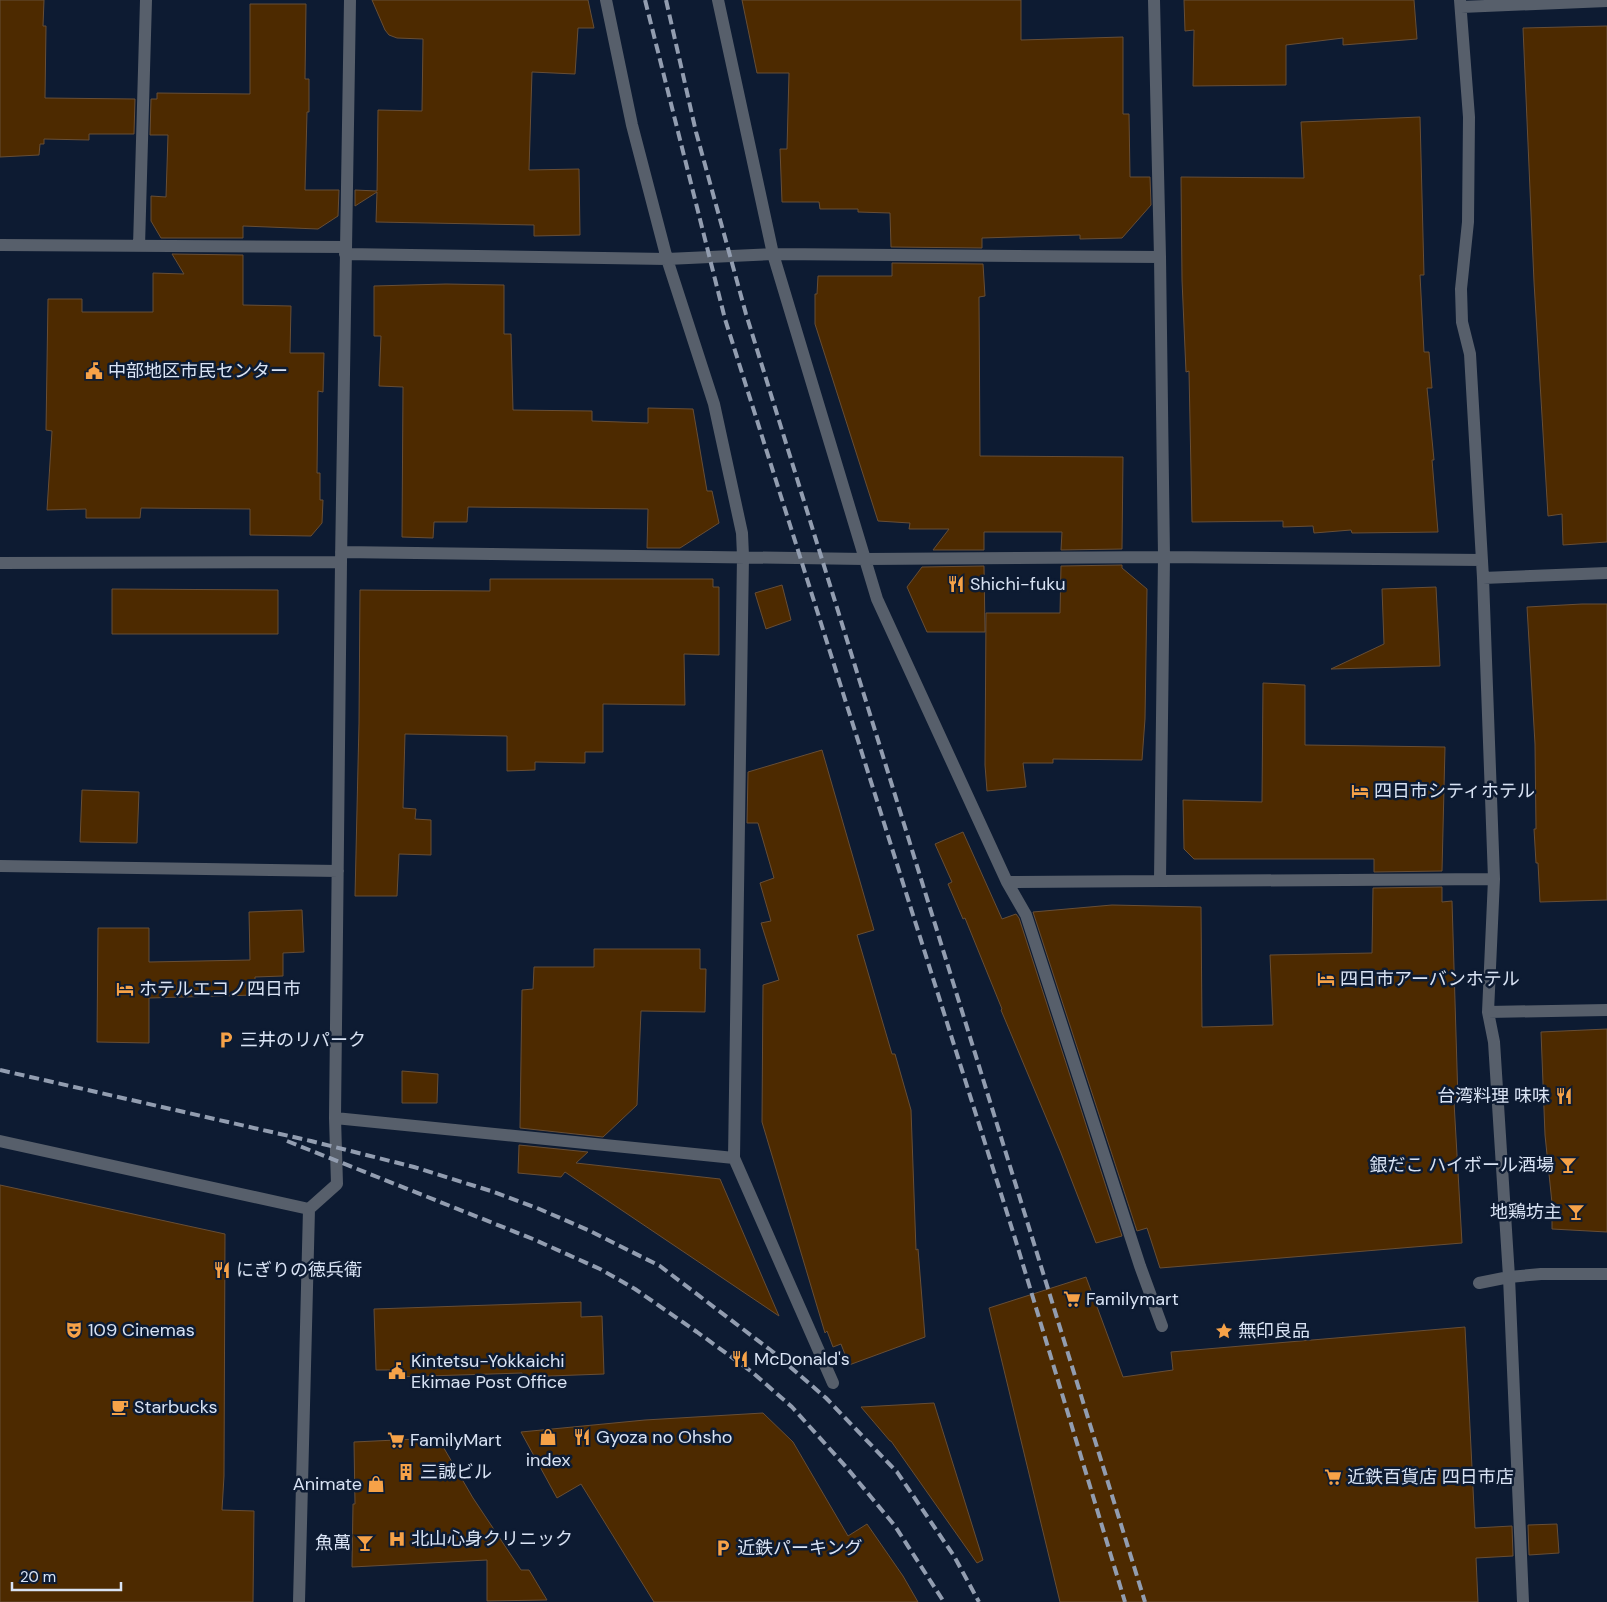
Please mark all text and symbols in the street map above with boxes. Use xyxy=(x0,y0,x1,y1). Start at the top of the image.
place label: 中部地区市民センター xyxy=(108,359,288,383)
public building icon: 中部地区市民センター xyxy=(84,361,104,381)
place label: Shichi-fuku xyxy=(970,572,1066,596)
restaurant icon: Shichi-fuku xyxy=(946,574,966,594)
place label: 四日市シティホテル xyxy=(1374,779,1535,803)
hotel icon: 四日市シティホテル xyxy=(1350,781,1370,801)
place label: 四日市アーバンホテル xyxy=(1340,967,1520,991)
hotel icon: 四日市アーバンホテル xyxy=(1316,969,1336,989)
place label: ホテルエコノ四日市 xyxy=(139,977,301,1001)
hotel icon: ホテルエコノ四日市 xyxy=(115,979,135,999)
place label: 三井のリパーク xyxy=(240,1028,366,1052)
parking icon: 三井のリパーク xyxy=(216,1030,236,1050)
place label: 台湾料理 味味 xyxy=(1437,1084,1550,1108)
restaurant icon: 台湾料理 味味 xyxy=(1554,1086,1574,1106)
place label: 銀だこ ハイボール酒場 xyxy=(1370,1153,1554,1177)
bar icon: 銀だこ ハイボール酒場 xyxy=(1558,1155,1578,1175)
place label: 地鶏坊主 xyxy=(1490,1200,1562,1224)
bar icon: 地鶏坊主 xyxy=(1566,1202,1586,1222)
place label: にぎりの徳兵衛 xyxy=(236,1258,362,1282)
restaurant icon: にぎりの徳兵衛 xyxy=(212,1260,232,1280)
place label: Familymart xyxy=(1086,1287,1179,1311)
supermarket icon: Familymart xyxy=(1062,1289,1082,1309)
place label: 109 Cinemas xyxy=(88,1318,195,1342)
place label: 無印良品 xyxy=(1238,1319,1310,1343)
theatre icon: 109 Cinemas xyxy=(64,1320,84,1340)
place icon: 無印良品 xyxy=(1214,1321,1234,1341)
place label: McDonald's xyxy=(754,1347,850,1371)
place label: Kintetsu-Yokkaichi Ekimae Post Office xyxy=(411,1349,567,1394)
restaurant icon: McDonald's xyxy=(730,1349,750,1369)
public building icon: Kintetsu-Yokkaichi Ekimae Post Office xyxy=(387,1361,407,1381)
place label: Starbucks xyxy=(134,1395,217,1419)
cafe icon: Starbucks xyxy=(110,1397,130,1417)
place label: Gyoza no Ohsho xyxy=(596,1425,732,1449)
shop icon: index xyxy=(538,1427,558,1447)
restaurant icon: Gyoza no Ohsho xyxy=(572,1427,592,1447)
place label: FamilyMart xyxy=(410,1428,502,1452)
supermarket icon: FamilyMart xyxy=(386,1430,406,1450)
place label: index xyxy=(526,1448,570,1472)
place label: 三誠ビル xyxy=(420,1460,492,1484)
building icon: 三誠ビル xyxy=(396,1462,416,1482)
place label: 近鉄百貨店 四日市店 xyxy=(1347,1465,1514,1489)
supermarket icon: 近鉄百貨店 四日市店 xyxy=(1323,1467,1343,1487)
place label: Animate xyxy=(293,1472,362,1496)
shop icon: Animate xyxy=(366,1474,386,1494)
place label: 北山心身クリニック xyxy=(411,1527,573,1551)
hospital icon: 北山心身クリニック xyxy=(387,1529,407,1549)
place label: 魚萬 xyxy=(315,1531,351,1555)
bar icon: 魚萬 xyxy=(355,1533,375,1553)
place label: 近鉄パーキング xyxy=(737,1536,862,1560)
parking icon: 近鉄パーキング xyxy=(713,1538,733,1558)
scale bar xyxy=(12,1560,121,1592)
text: 20 m xyxy=(20,1567,56,1587)

